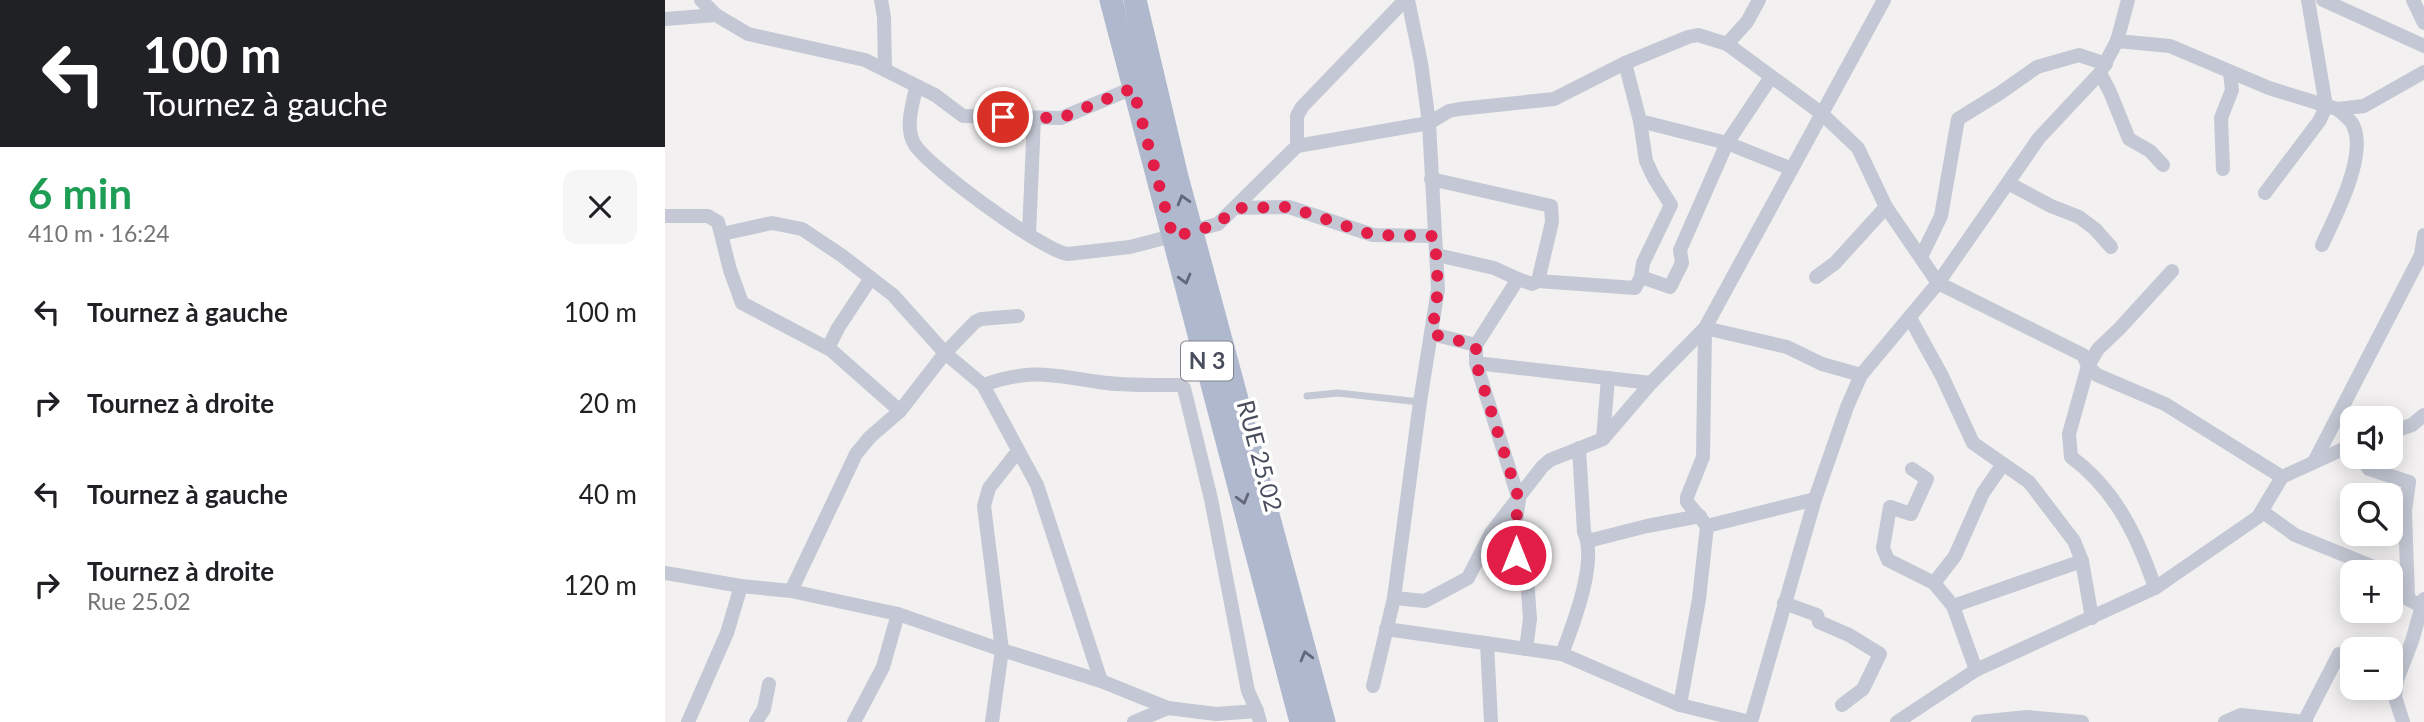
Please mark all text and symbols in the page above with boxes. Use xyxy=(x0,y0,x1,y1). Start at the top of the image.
text: 100 m xyxy=(143,25,281,83)
icon: left xyxy=(28,28,119,119)
text: Tournez à gauche xyxy=(143,84,388,123)
pin xyxy=(973,87,1033,147)
icon: arrive xyxy=(984,98,1022,136)
text: 6 min xyxy=(28,168,132,218)
button: close xyxy=(563,170,637,244)
one-way arrow xyxy=(1177,194,1192,206)
text: 410 m · 16:24 xyxy=(28,219,170,247)
one-way arrow xyxy=(1177,273,1191,285)
icon: left xyxy=(28,293,66,331)
text: Tournez à gauche xyxy=(87,296,288,328)
text: 100 m xyxy=(564,296,637,328)
road number: N 3 xyxy=(1181,342,1233,380)
icon: right xyxy=(28,384,66,422)
text: Tournez à droite xyxy=(87,387,274,419)
text: 20 m xyxy=(579,387,637,419)
street label: RUE 25.02 xyxy=(1232,397,1289,514)
map controls xyxy=(2340,406,2403,700)
button: sound xyxy=(2340,406,2403,469)
icon: left xyxy=(28,475,66,513)
text: Tournez à gauche xyxy=(87,478,288,510)
text: 40 m xyxy=(579,478,637,510)
button: search xyxy=(2340,483,2403,546)
one-way arrow xyxy=(1235,493,1249,505)
position arrow xyxy=(1479,518,1553,592)
text: Tournez à droite xyxy=(87,555,274,587)
button: + xyxy=(2340,560,2403,623)
icon: right xyxy=(28,566,66,604)
text: 120 m xyxy=(564,569,637,601)
text: Rue 25.02 xyxy=(87,587,191,615)
button: − xyxy=(2340,637,2403,700)
one-way arrow xyxy=(1300,650,1315,662)

